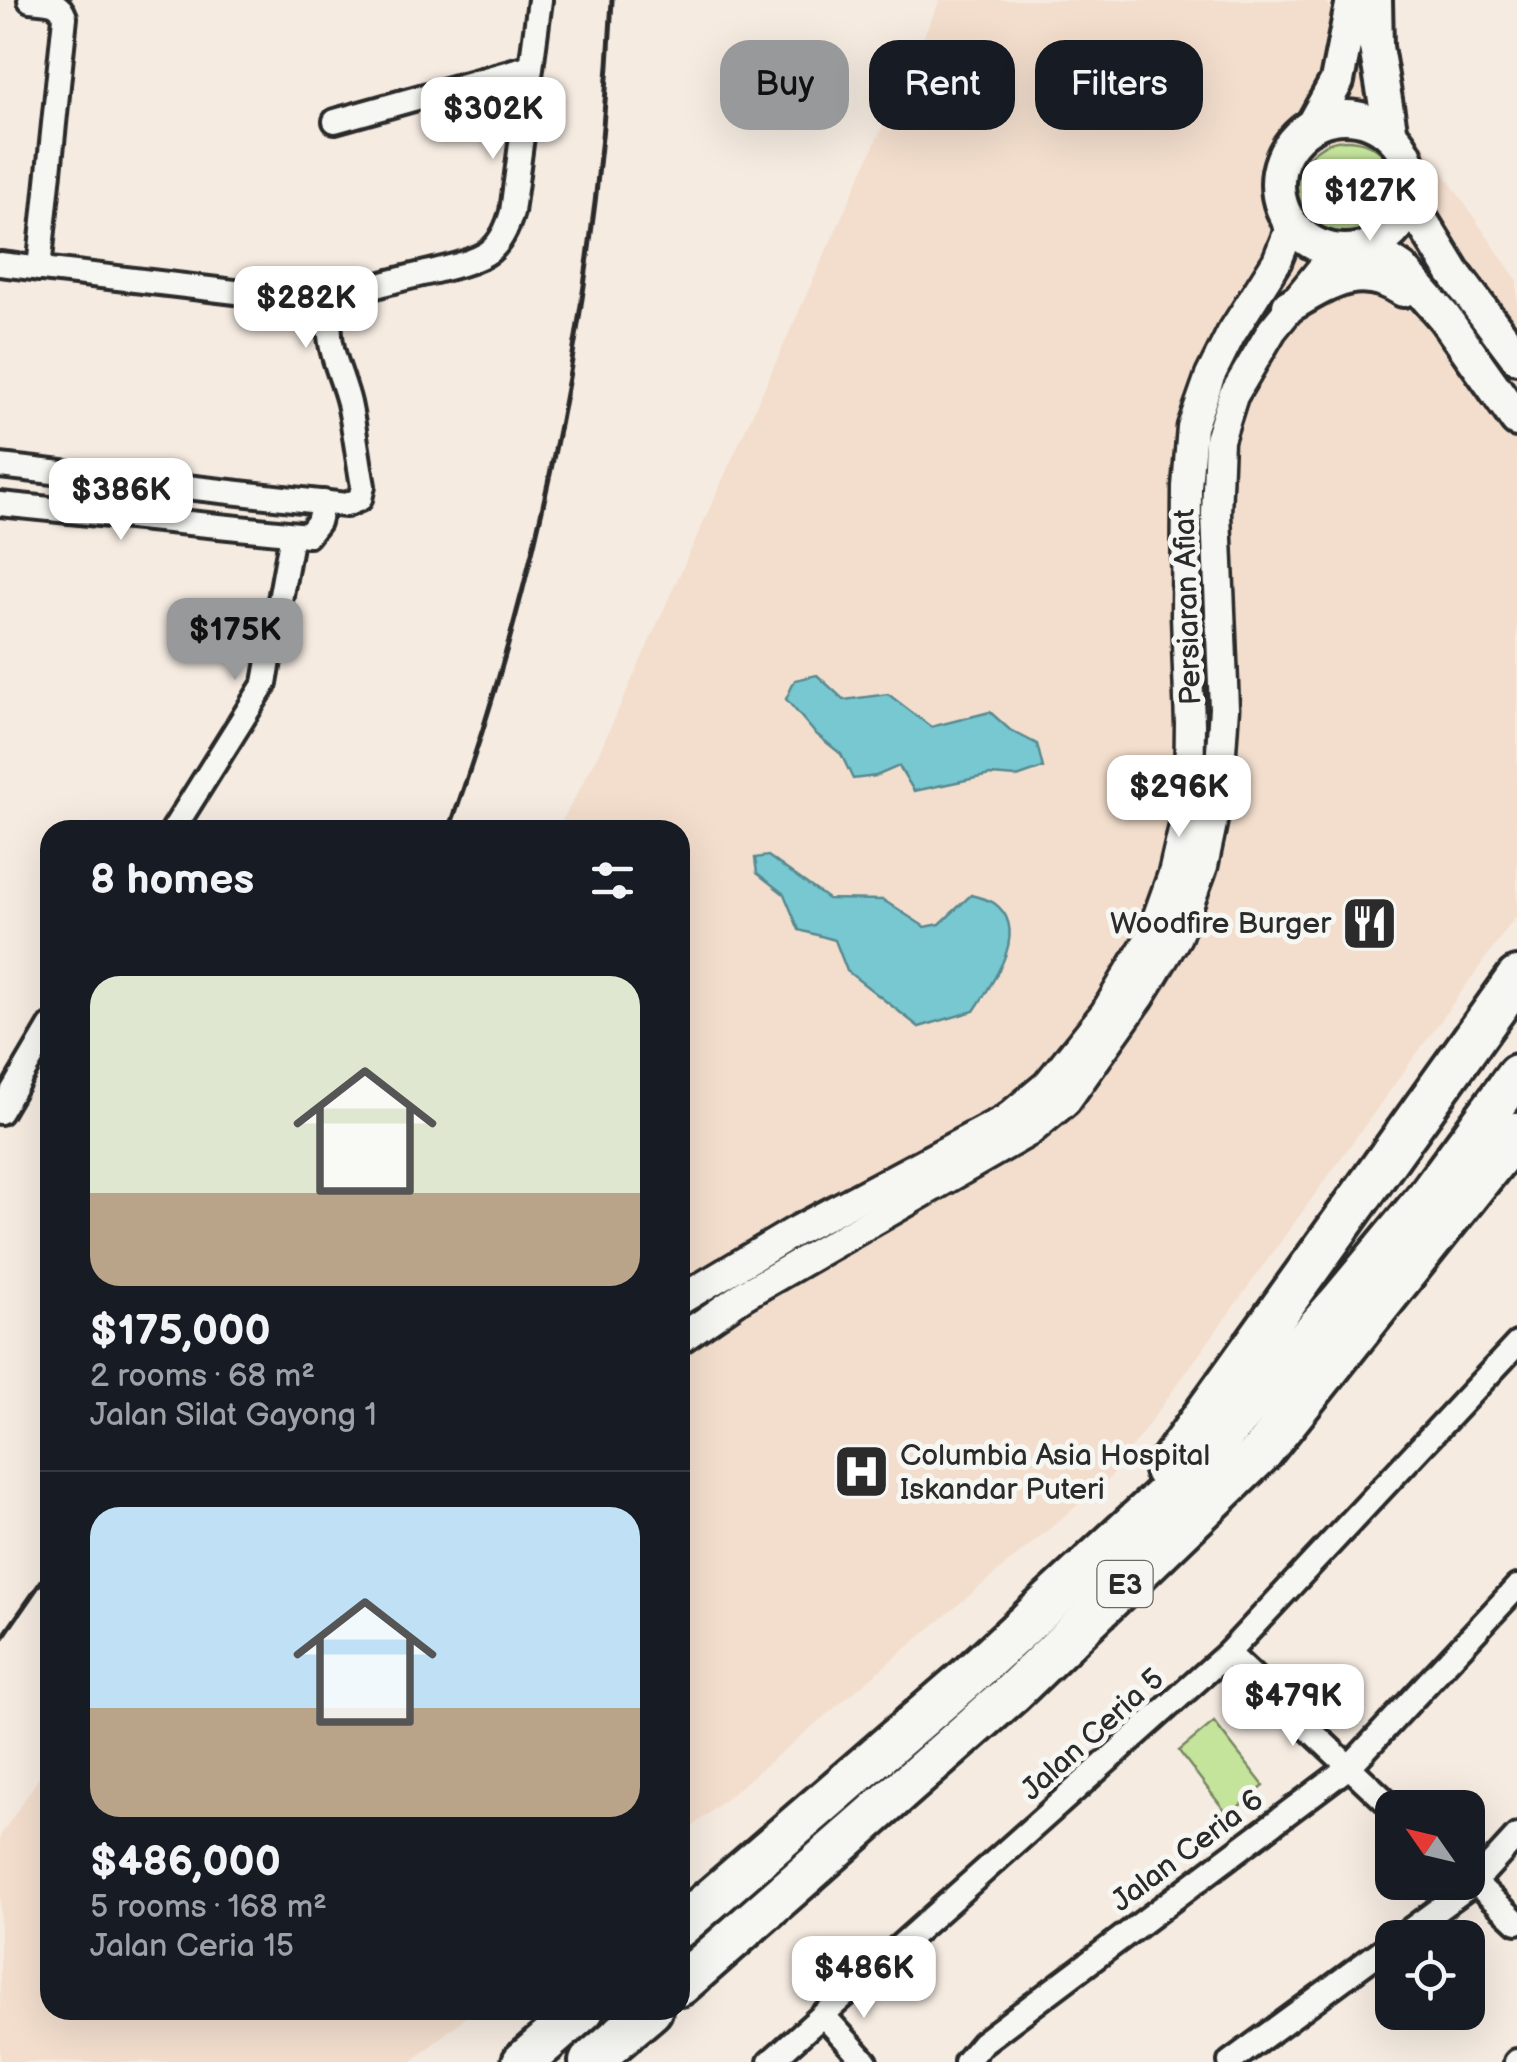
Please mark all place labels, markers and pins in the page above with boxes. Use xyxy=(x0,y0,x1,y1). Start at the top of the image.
pin: $302K xyxy=(423,77,563,162)
pin: $127K xyxy=(1300,159,1440,244)
pin: $282K xyxy=(236,266,376,351)
pin: $386K xyxy=(51,458,191,543)
pin: $175K xyxy=(165,598,305,683)
pin: $296K xyxy=(1109,755,1249,840)
restaurant icon: Woodfire Burger xyxy=(1340,893,1400,953)
place label: Woodfire Burger xyxy=(1110,906,1332,942)
place label: Columbia Asia Hospital Iskandar Puteri xyxy=(900,1438,1210,1508)
hospital icon: Columbia Asia Hospital Iskandar Puteri xyxy=(831,1442,891,1502)
pin: $479K xyxy=(1223,1664,1363,1749)
pin: $486K xyxy=(794,1936,934,2021)

